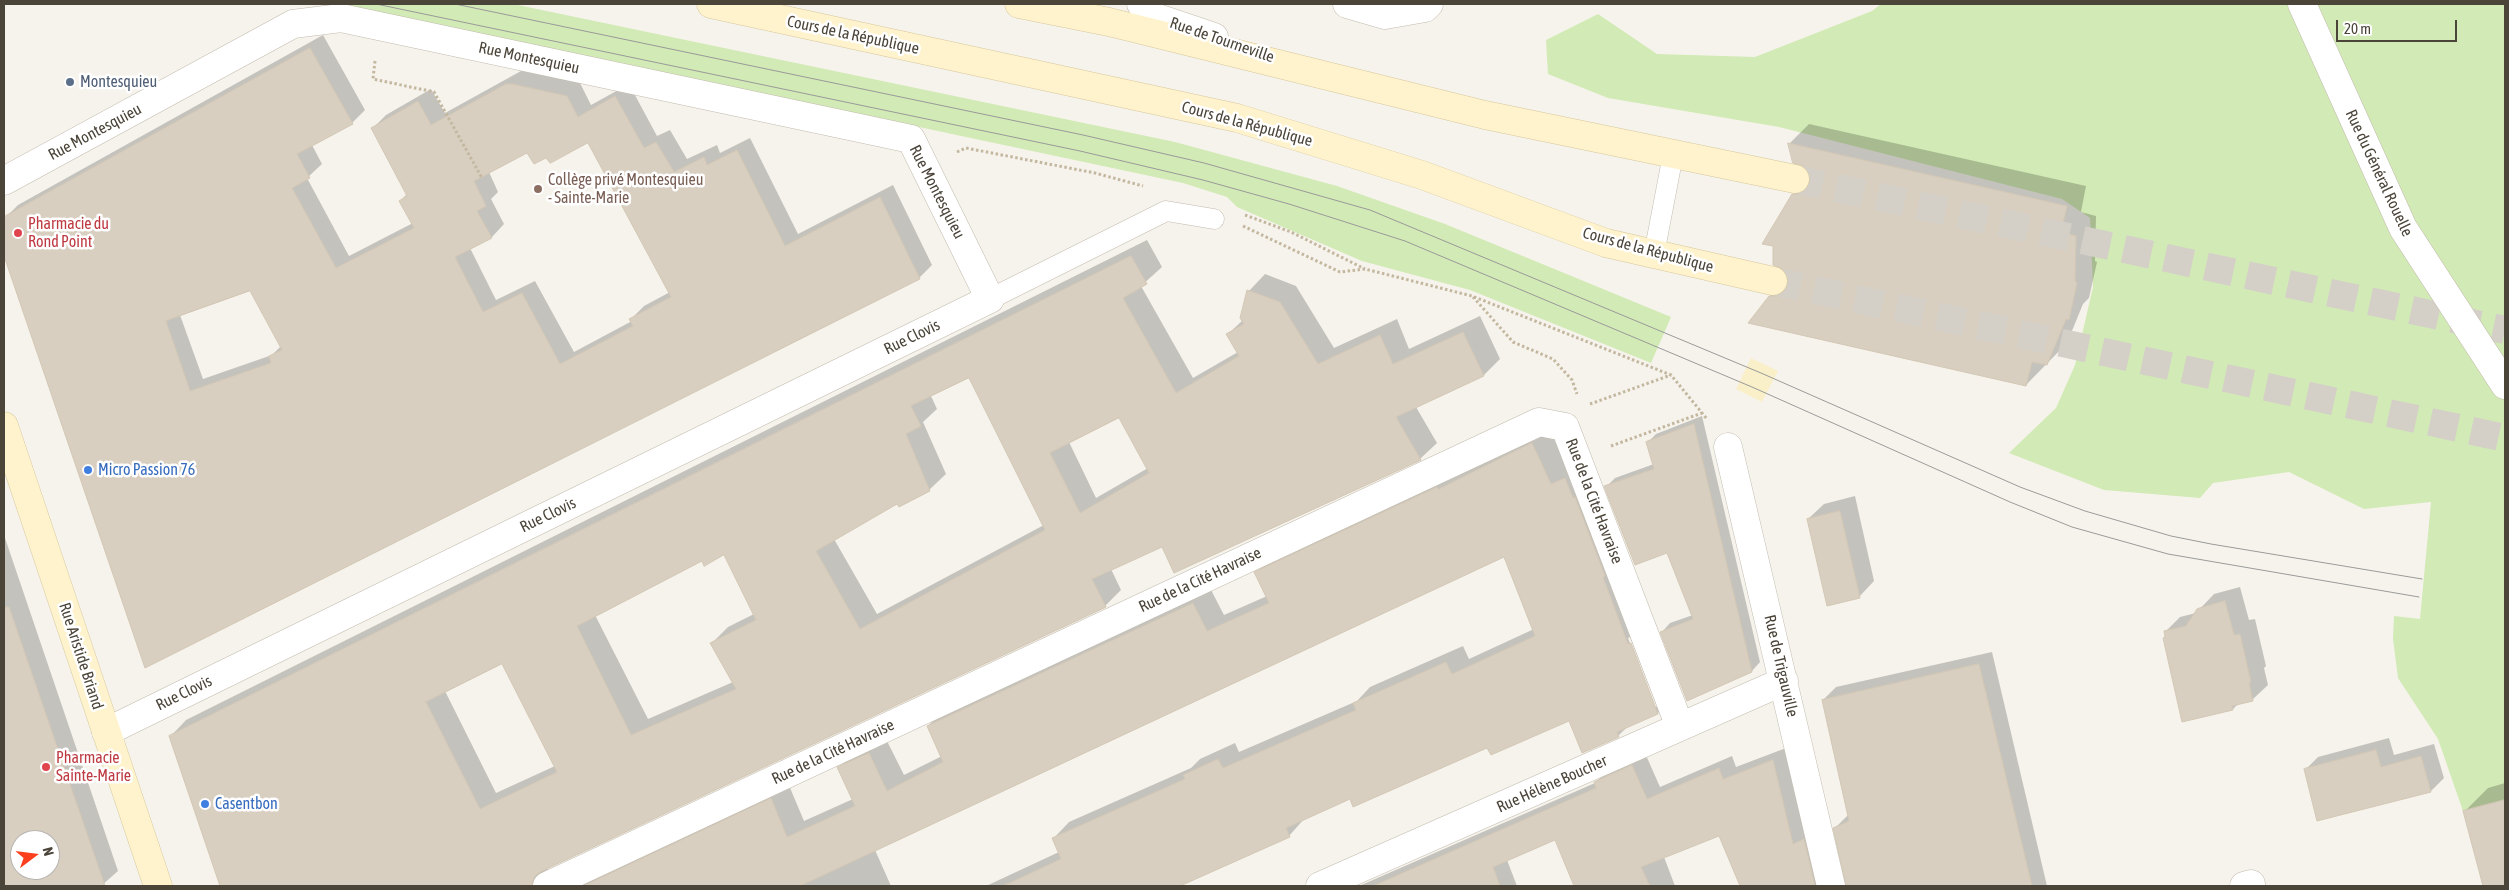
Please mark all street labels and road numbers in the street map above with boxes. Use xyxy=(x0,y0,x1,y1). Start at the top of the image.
street label: Cours de la République xyxy=(785,12,921,58)
street label: Rue de Tourneville xyxy=(1167,13,1277,67)
street label: Rue Montesquieu xyxy=(477,38,581,78)
street label: Cours de la République xyxy=(1180,97,1314,151)
street label: Rue Montesquieu xyxy=(45,99,145,165)
street label: Rue du Général Rouelle xyxy=(2341,106,2417,240)
street label: Rue Montesquieu xyxy=(905,142,969,242)
street label: Cours de la République xyxy=(1581,223,1715,277)
street label: Rue Clovis xyxy=(881,315,943,359)
street label: Rue de la Cité Havraise xyxy=(1561,436,1627,566)
street label: Rue Clovis xyxy=(517,493,579,537)
street label: Rue de la Cité Havraise xyxy=(1136,543,1264,617)
street label: Rue Aristide Briand xyxy=(55,600,107,712)
street label: Rue de Trigauville xyxy=(1760,613,1802,719)
street label: Rue Clovis xyxy=(153,671,215,715)
street label: Rue de la Cité Havraise xyxy=(769,715,897,789)
street label: Rue Hélène Boucher xyxy=(1494,751,1610,817)

